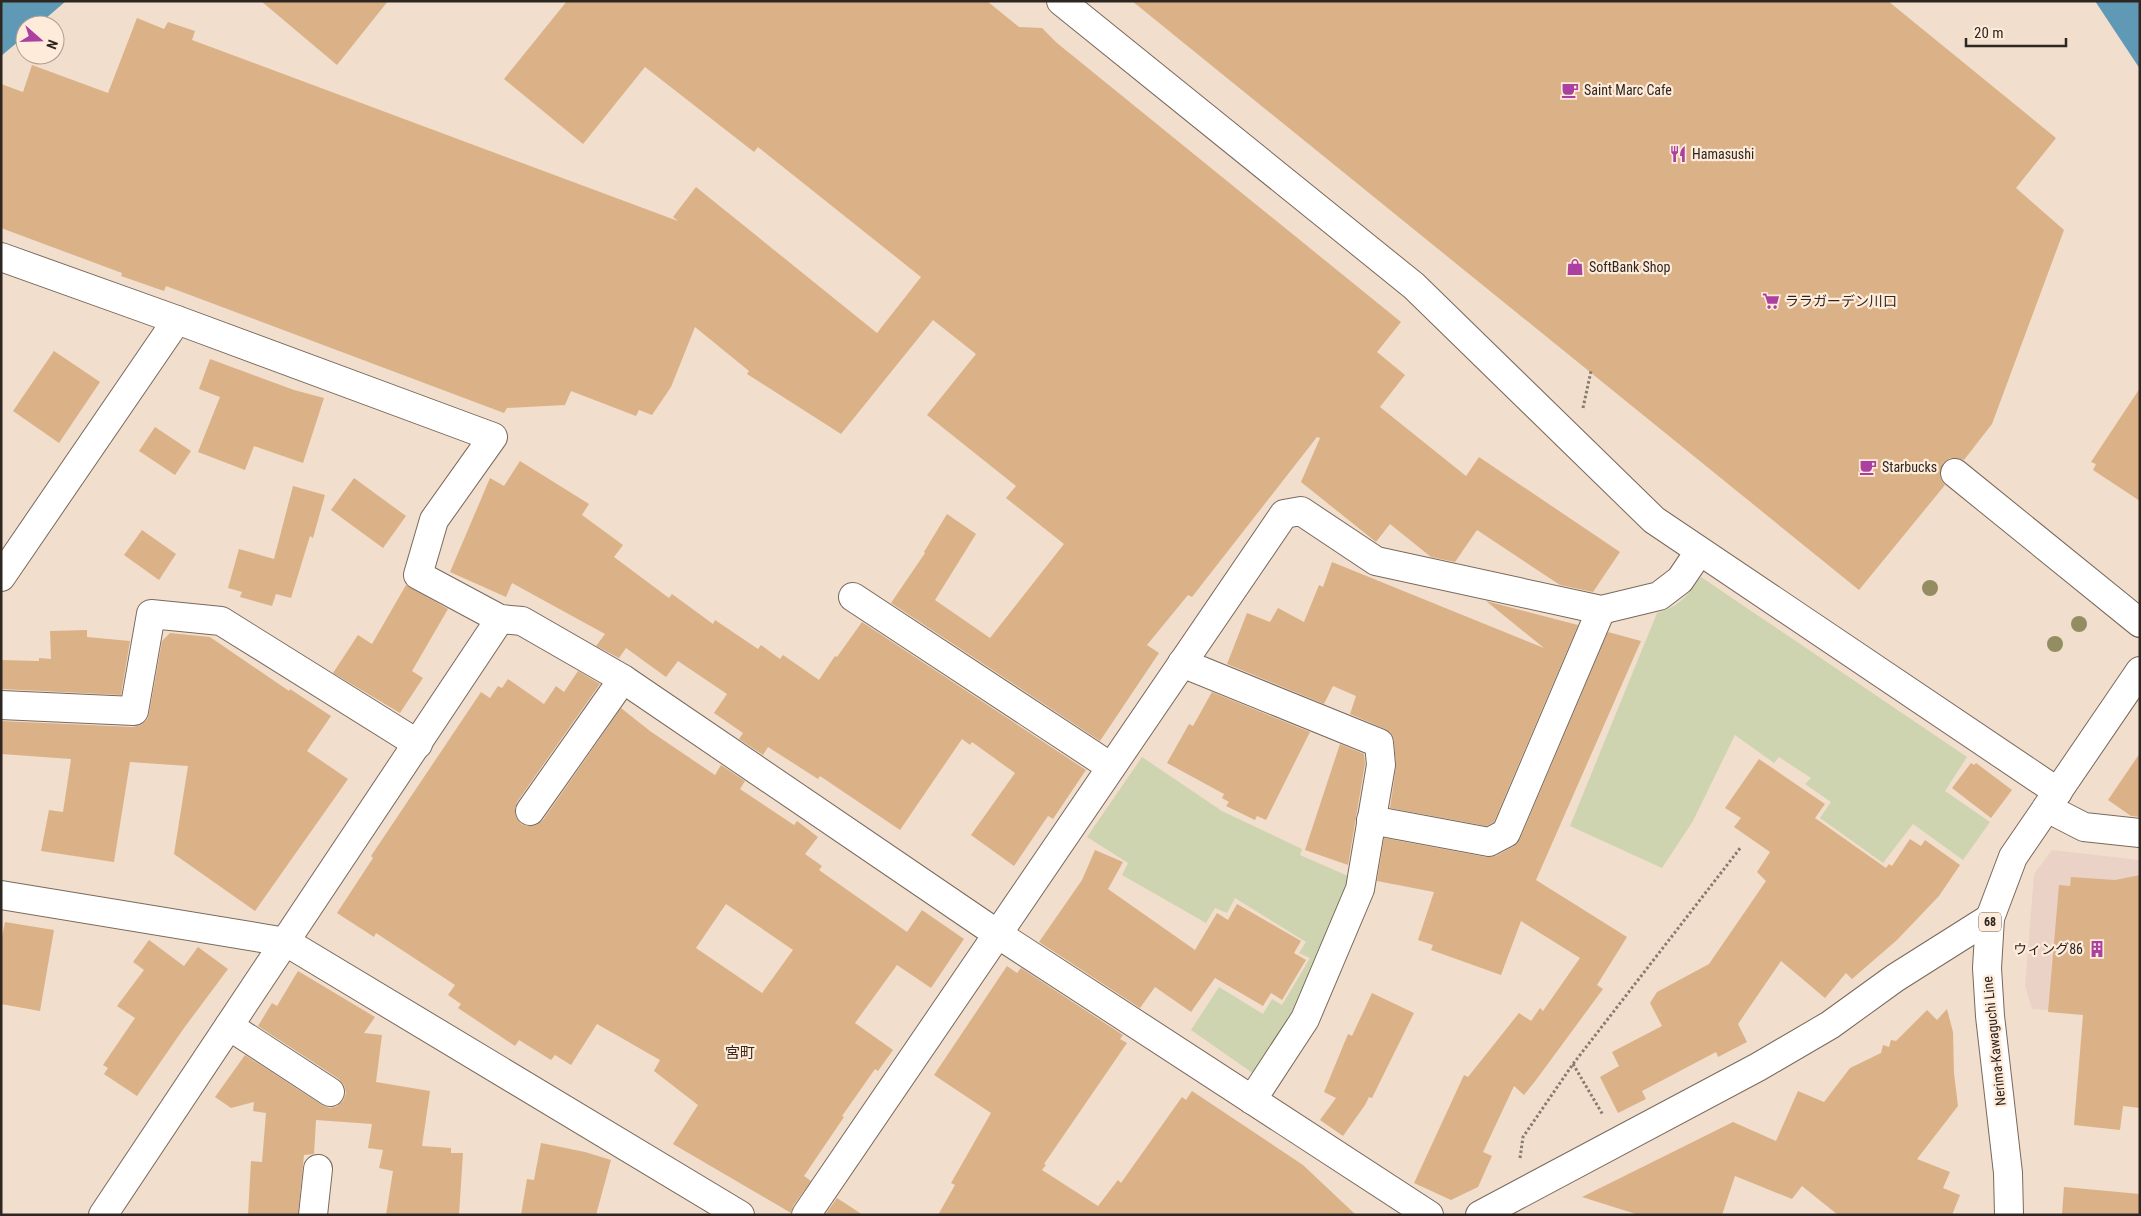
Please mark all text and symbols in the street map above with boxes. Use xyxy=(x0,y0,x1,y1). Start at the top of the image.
north arrow xyxy=(15,15,65,65)
scale bar xyxy=(1966,15,2066,47)
text: 20 m xyxy=(1974,24,2004,42)
text: N xyxy=(43,38,61,51)
cafe icon: Saint Marc Cafe xyxy=(1560,80,1580,100)
place label: Saint Marc Cafe xyxy=(1584,82,1672,98)
restaurant icon: Hamasushi xyxy=(1668,144,1688,164)
place label: Hamasushi xyxy=(1692,146,1754,162)
shop icon: SoftBank Shop xyxy=(1565,257,1585,277)
place label: SoftBank Shop xyxy=(1589,259,1671,275)
supermarket icon: ララガーデン川口 xyxy=(1761,291,1781,311)
place label: ララガーデン川口 xyxy=(1785,293,1897,309)
cafe icon: Starbucks xyxy=(1858,457,1878,477)
place label: Starbucks xyxy=(1882,459,1937,475)
road number: 68 xyxy=(1979,912,2001,932)
building icon: ウィング86 xyxy=(2087,939,2107,959)
place label: ウィング86 xyxy=(2013,941,2083,957)
street label: Nerima-Kawaguchi Line xyxy=(1979,975,2009,1107)
district label: 宮町 xyxy=(725,1044,755,1062)

